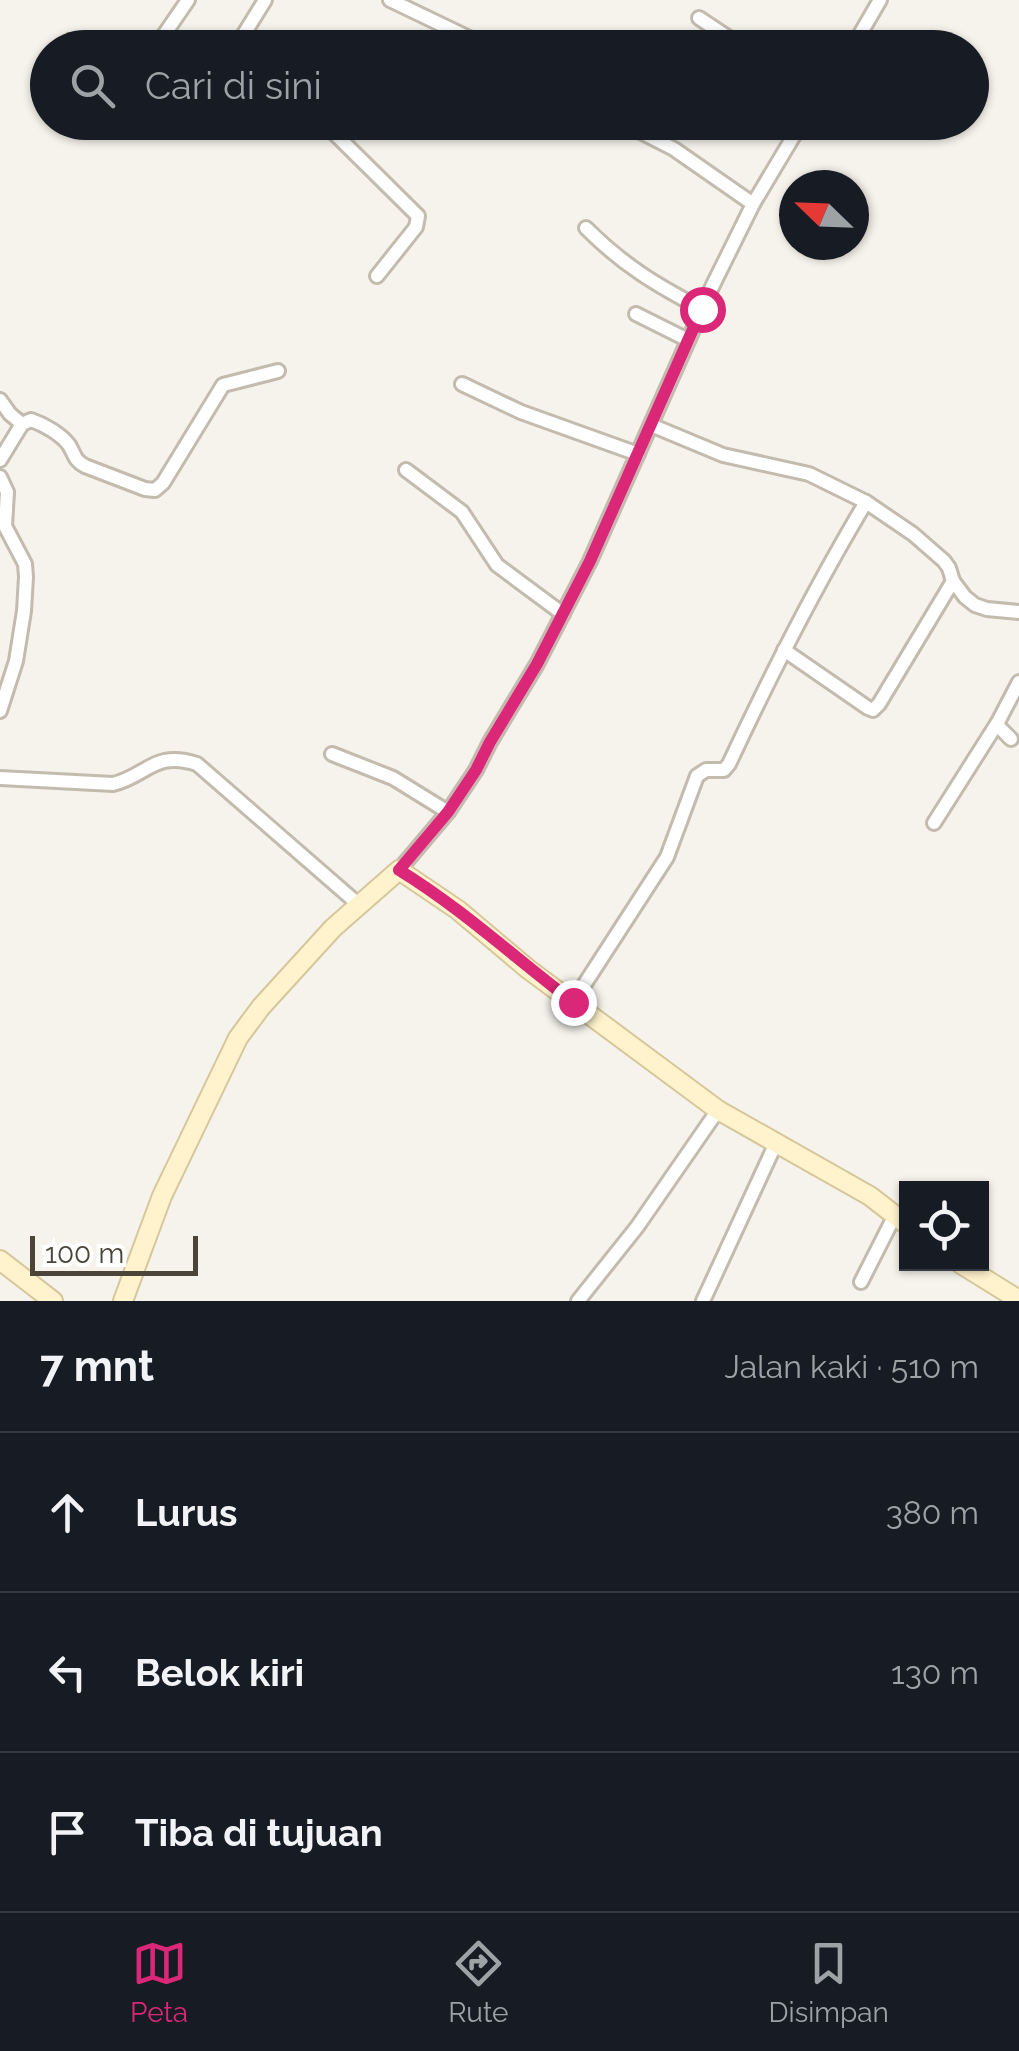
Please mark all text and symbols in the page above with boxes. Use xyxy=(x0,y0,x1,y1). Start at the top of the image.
search box xyxy=(30,30,989,140)
icon: search xyxy=(65,58,120,113)
text: Cari di sini xyxy=(145,63,322,108)
north arrow xyxy=(779,170,869,260)
route start xyxy=(680,287,726,333)
route end xyxy=(551,980,597,1026)
map controls xyxy=(899,1181,989,1271)
button: locate xyxy=(899,1181,989,1271)
scale bar xyxy=(30,1231,198,1276)
text: 100 m xyxy=(45,1237,124,1270)
text: 7 mnt xyxy=(40,1342,154,1391)
text: Jalan kaki · 510 m xyxy=(725,1348,979,1385)
icon: ahead xyxy=(40,1485,95,1540)
text: Lurus xyxy=(135,1490,238,1535)
text: 380 m xyxy=(886,1494,979,1531)
icon: left xyxy=(40,1645,95,1700)
text: Belok kiri xyxy=(135,1650,304,1695)
text: 130 m xyxy=(891,1654,979,1691)
icon: arrive xyxy=(40,1805,95,1860)
text: Tiba di tujuan xyxy=(135,1810,383,1855)
tab: Peta xyxy=(130,1936,188,2029)
tab: Rute xyxy=(448,1936,508,2029)
tab: Disimpan xyxy=(769,1936,889,2029)

